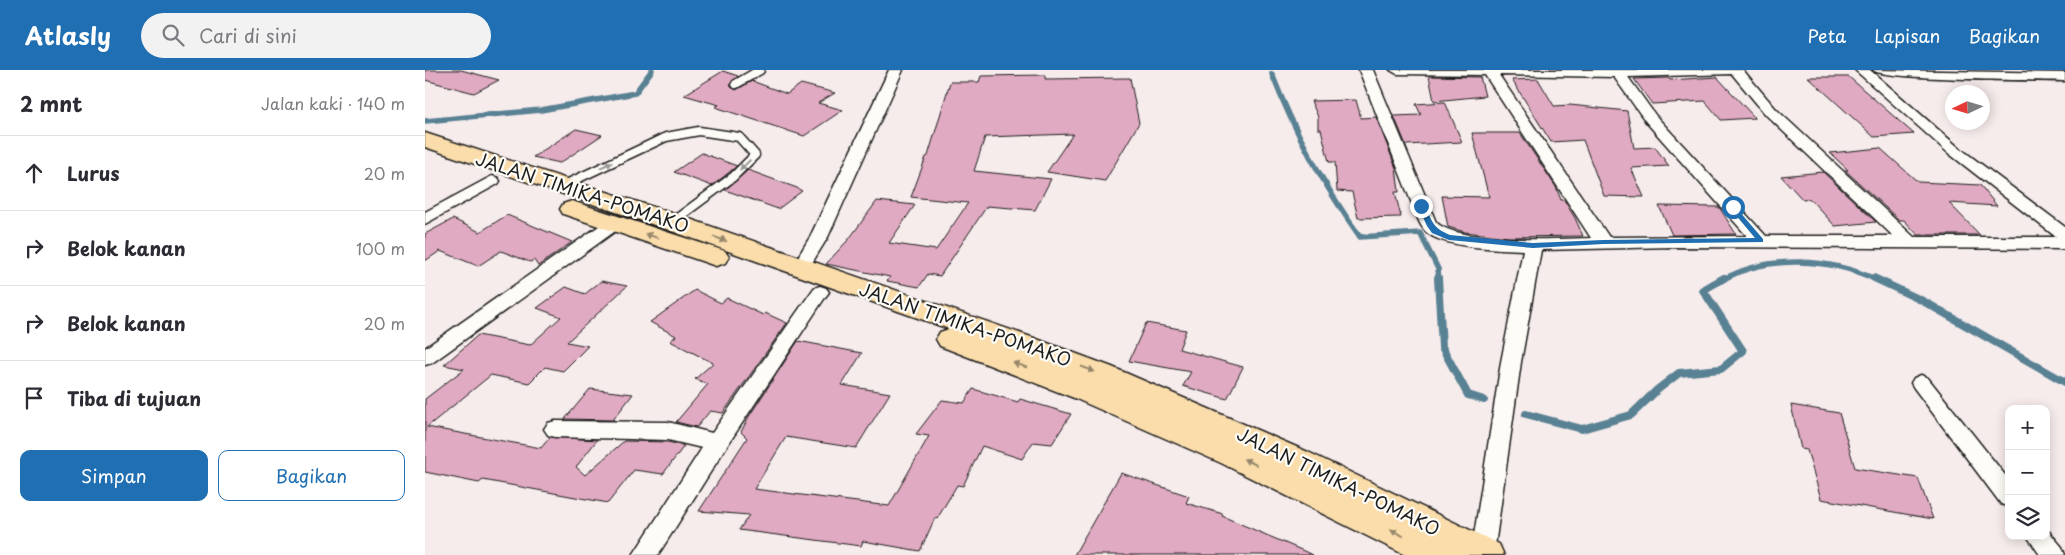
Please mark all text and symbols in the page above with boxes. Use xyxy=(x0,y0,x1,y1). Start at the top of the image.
search box xyxy=(141,13,491,58)
text: Atlasly xyxy=(25,17,111,53)
icon: search xyxy=(159,21,187,49)
text: Cari di sini xyxy=(199,21,297,49)
text: Peta xyxy=(1808,22,1846,49)
text: Lapisan xyxy=(1874,22,1940,49)
text: Bagikan xyxy=(1968,22,2040,49)
north arrow xyxy=(1945,85,1990,130)
text: 2 mnt xyxy=(20,87,82,119)
text: Jalan kaki · 140 m xyxy=(261,91,405,115)
street label: JALAN TIMIKA-POMAKO xyxy=(472,144,693,239)
icon: ahead xyxy=(20,159,48,187)
text: Lurus xyxy=(67,159,120,187)
one-way arrow xyxy=(739,159,751,171)
text: 20 m xyxy=(364,161,405,185)
one-way arrow xyxy=(599,161,613,169)
route end xyxy=(1410,195,1433,218)
route start xyxy=(1722,196,1745,219)
one-way arrow xyxy=(645,232,660,239)
icon: right xyxy=(20,234,48,262)
text: Belok kanan xyxy=(67,234,186,262)
one-way arrow xyxy=(713,235,728,243)
text: 100 m xyxy=(356,236,405,260)
street label: JALAN TIMIKA-POMAKO xyxy=(856,275,1075,373)
icon: right xyxy=(20,309,48,337)
text: Belok kanan xyxy=(67,309,186,337)
text: 20 m xyxy=(364,311,405,335)
one-way arrow xyxy=(1012,361,1027,369)
one-way arrow xyxy=(1080,366,1095,373)
icon: arrive xyxy=(20,384,48,412)
text: Tiba di tujuan xyxy=(67,384,201,412)
map controls xyxy=(2005,405,2050,540)
button: + xyxy=(2005,405,2050,450)
street label: JALAN TIMIKA-POMAKO xyxy=(1233,420,1445,542)
button: Simpan xyxy=(20,450,208,501)
button: Bagikan xyxy=(218,450,405,501)
button: − xyxy=(2005,450,2050,495)
one-way arrow xyxy=(1243,458,1258,466)
button: layers xyxy=(2005,495,2050,540)
one-way arrow xyxy=(1389,529,1404,537)

